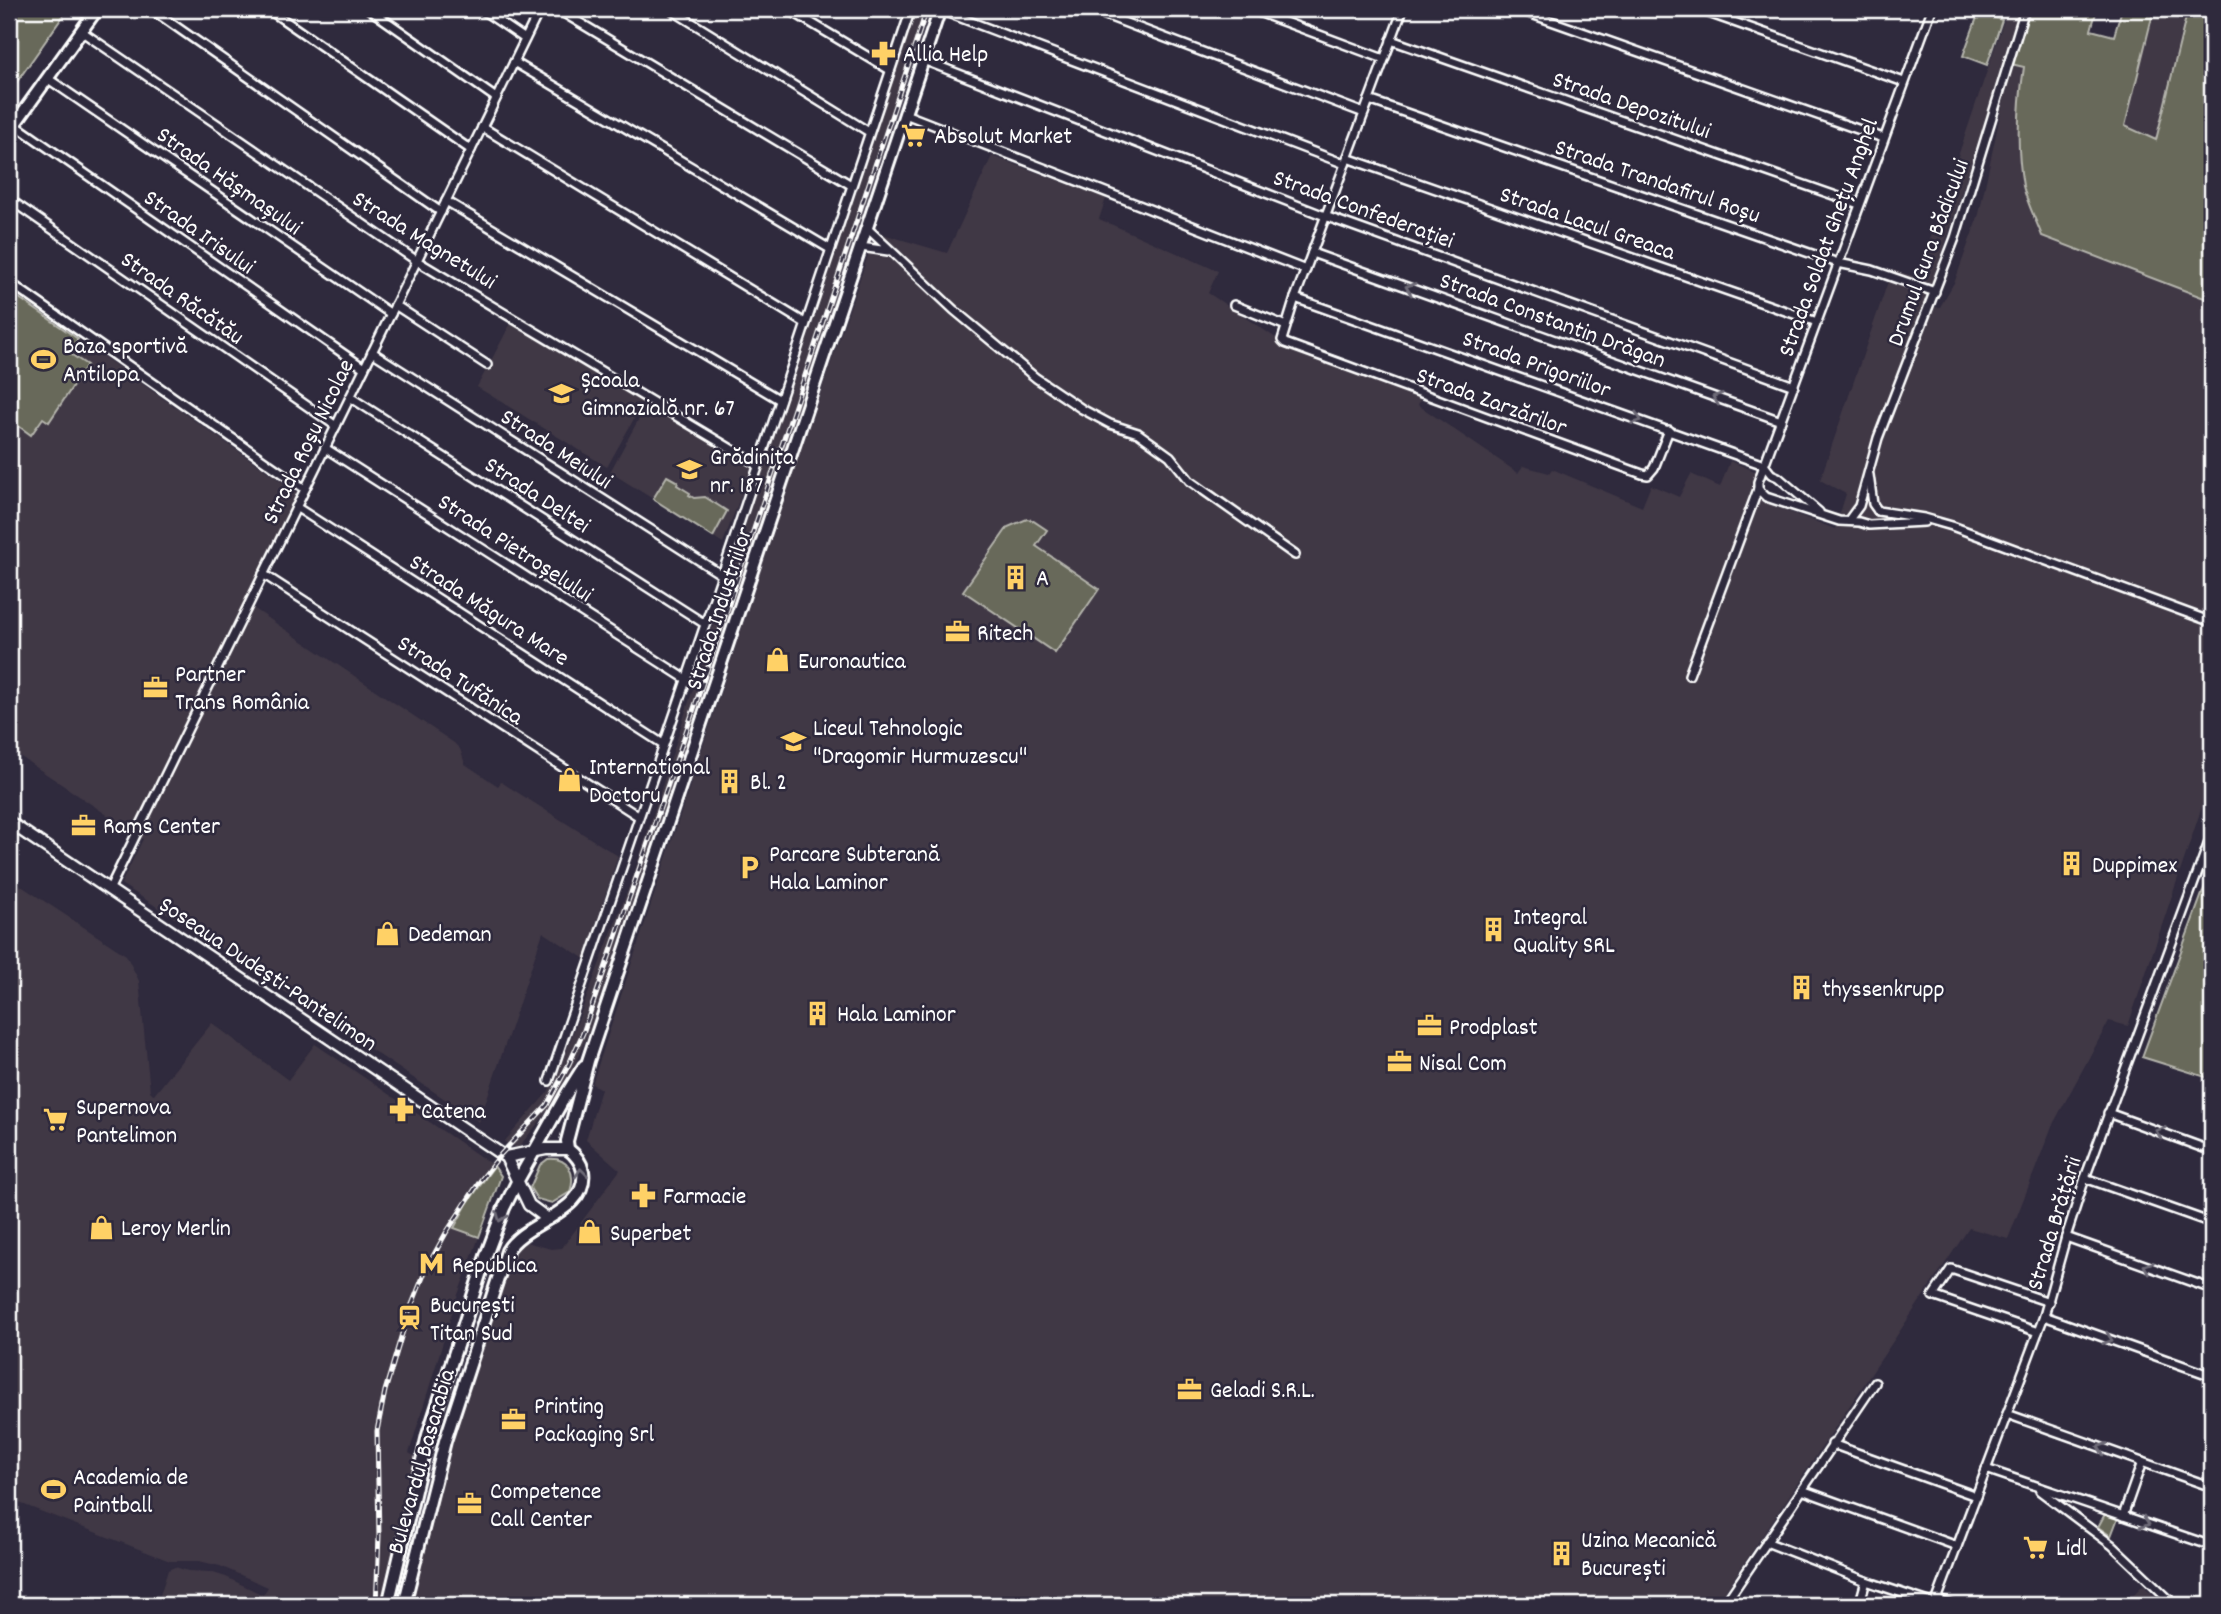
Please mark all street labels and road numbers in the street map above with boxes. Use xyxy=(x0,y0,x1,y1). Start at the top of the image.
street label: Strada Depozitului xyxy=(1547,64,1715,150)
street label: Strada Soldat Ghețu Anghel xyxy=(1771,114,1889,362)
street label: Strada Hășmașului xyxy=(149,120,308,245)
street label: Strada Trandafirul Roșu xyxy=(1550,132,1764,234)
street label: Drumul Gura Bădicului xyxy=(1880,155,1980,352)
street label: Strada Confederației xyxy=(1268,162,1458,259)
street label: Strada Lacul Greaca xyxy=(1495,179,1680,271)
street label: Strada Irisului xyxy=(136,182,261,284)
street label: Strada Magnetului xyxy=(345,183,502,300)
street label: Strada Răcătău xyxy=(113,244,250,355)
street label: Strada Constantin Drăgan xyxy=(1434,265,1670,379)
street label: Strada Prigoriilor xyxy=(1457,323,1615,408)
street label: Strada Roșu Nicolae xyxy=(255,354,364,531)
street label: Strada Zarzărilor xyxy=(1411,360,1571,446)
street label: Strada Meiului xyxy=(493,402,618,499)
street label: Strada Deltei xyxy=(477,450,596,543)
street label: Strada Pietroșelului xyxy=(430,486,599,613)
street label: Strada Industriilor xyxy=(678,523,763,695)
street label: Strada Măgura Mare xyxy=(402,547,575,676)
street label: Strada Tufănica xyxy=(390,628,530,735)
street label: Șoseaua Dudești-Pantelimon xyxy=(151,890,383,1061)
street label: Strada Brățării xyxy=(2019,1153,2092,1295)
street label: Bulevardul Basarabia xyxy=(380,1365,466,1558)

